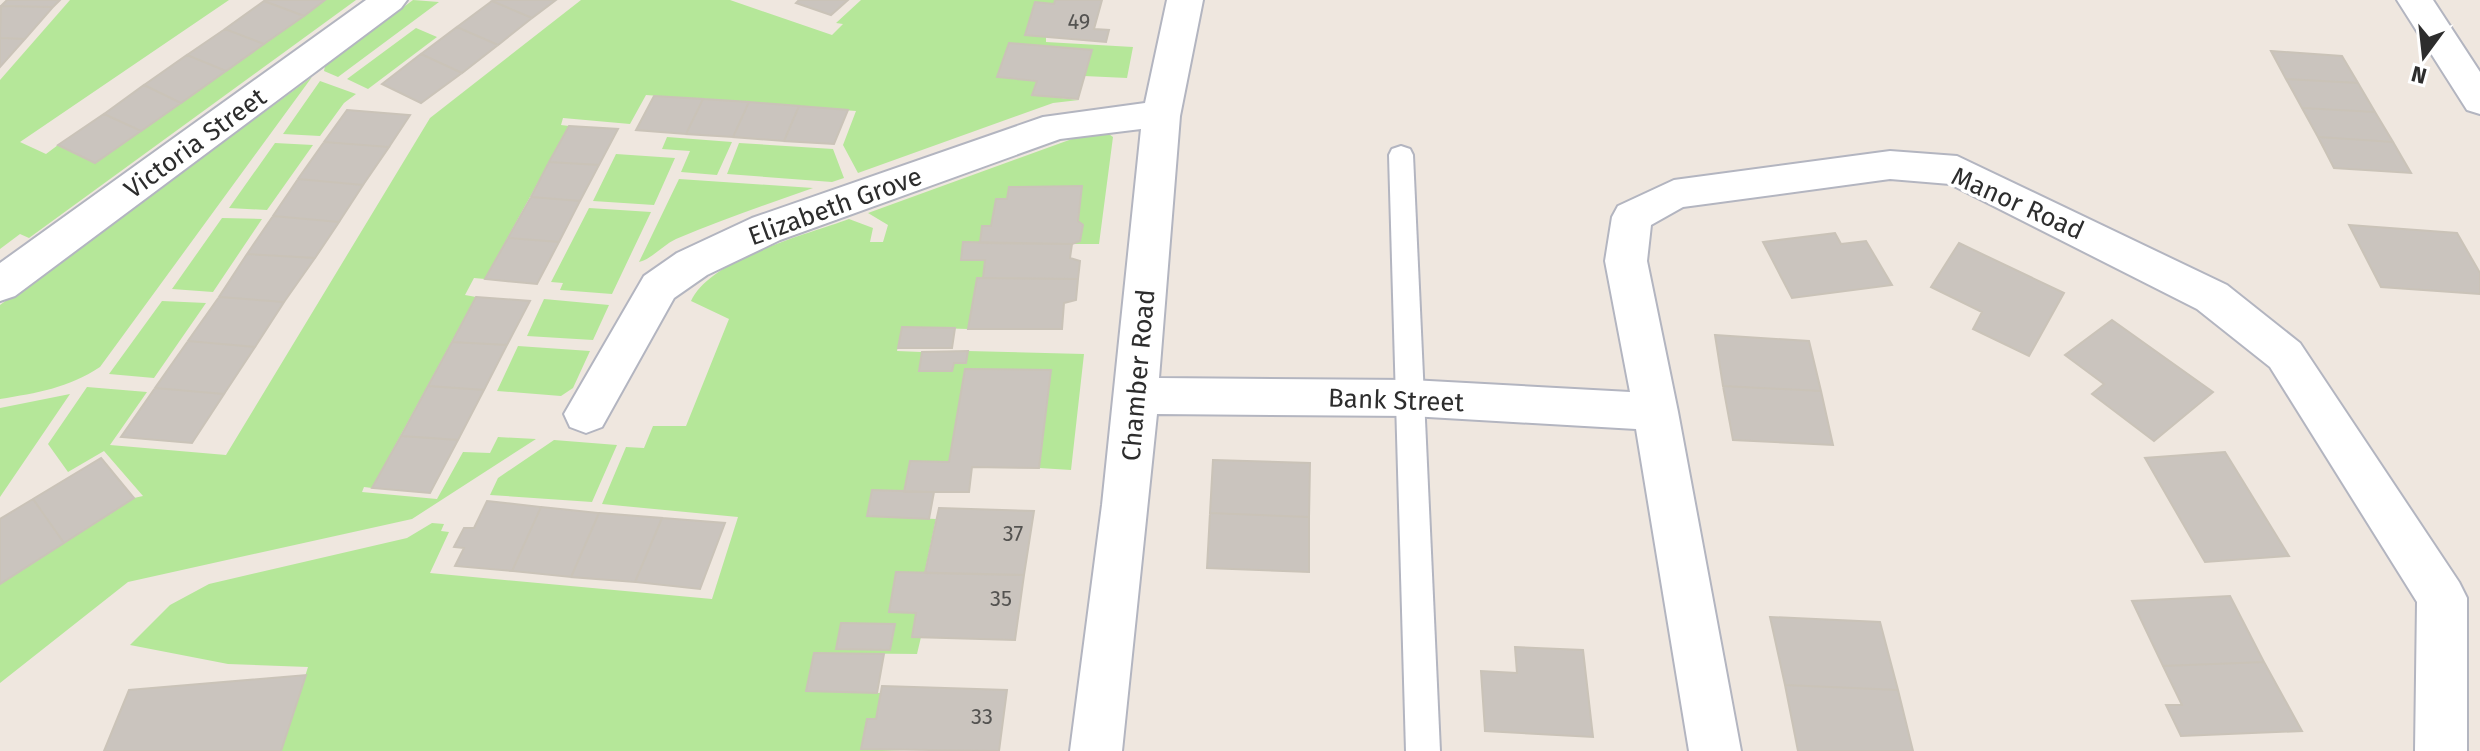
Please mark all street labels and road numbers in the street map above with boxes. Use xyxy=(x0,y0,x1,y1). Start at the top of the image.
street label: Victoria Street xyxy=(118,81,273,205)
street label: Manor Road xyxy=(1947,160,2089,246)
street label: Elizabeth Grove xyxy=(744,161,926,252)
street label: Chamber Road xyxy=(1116,288,1161,462)
street label: Bank Street xyxy=(1328,383,1465,418)

